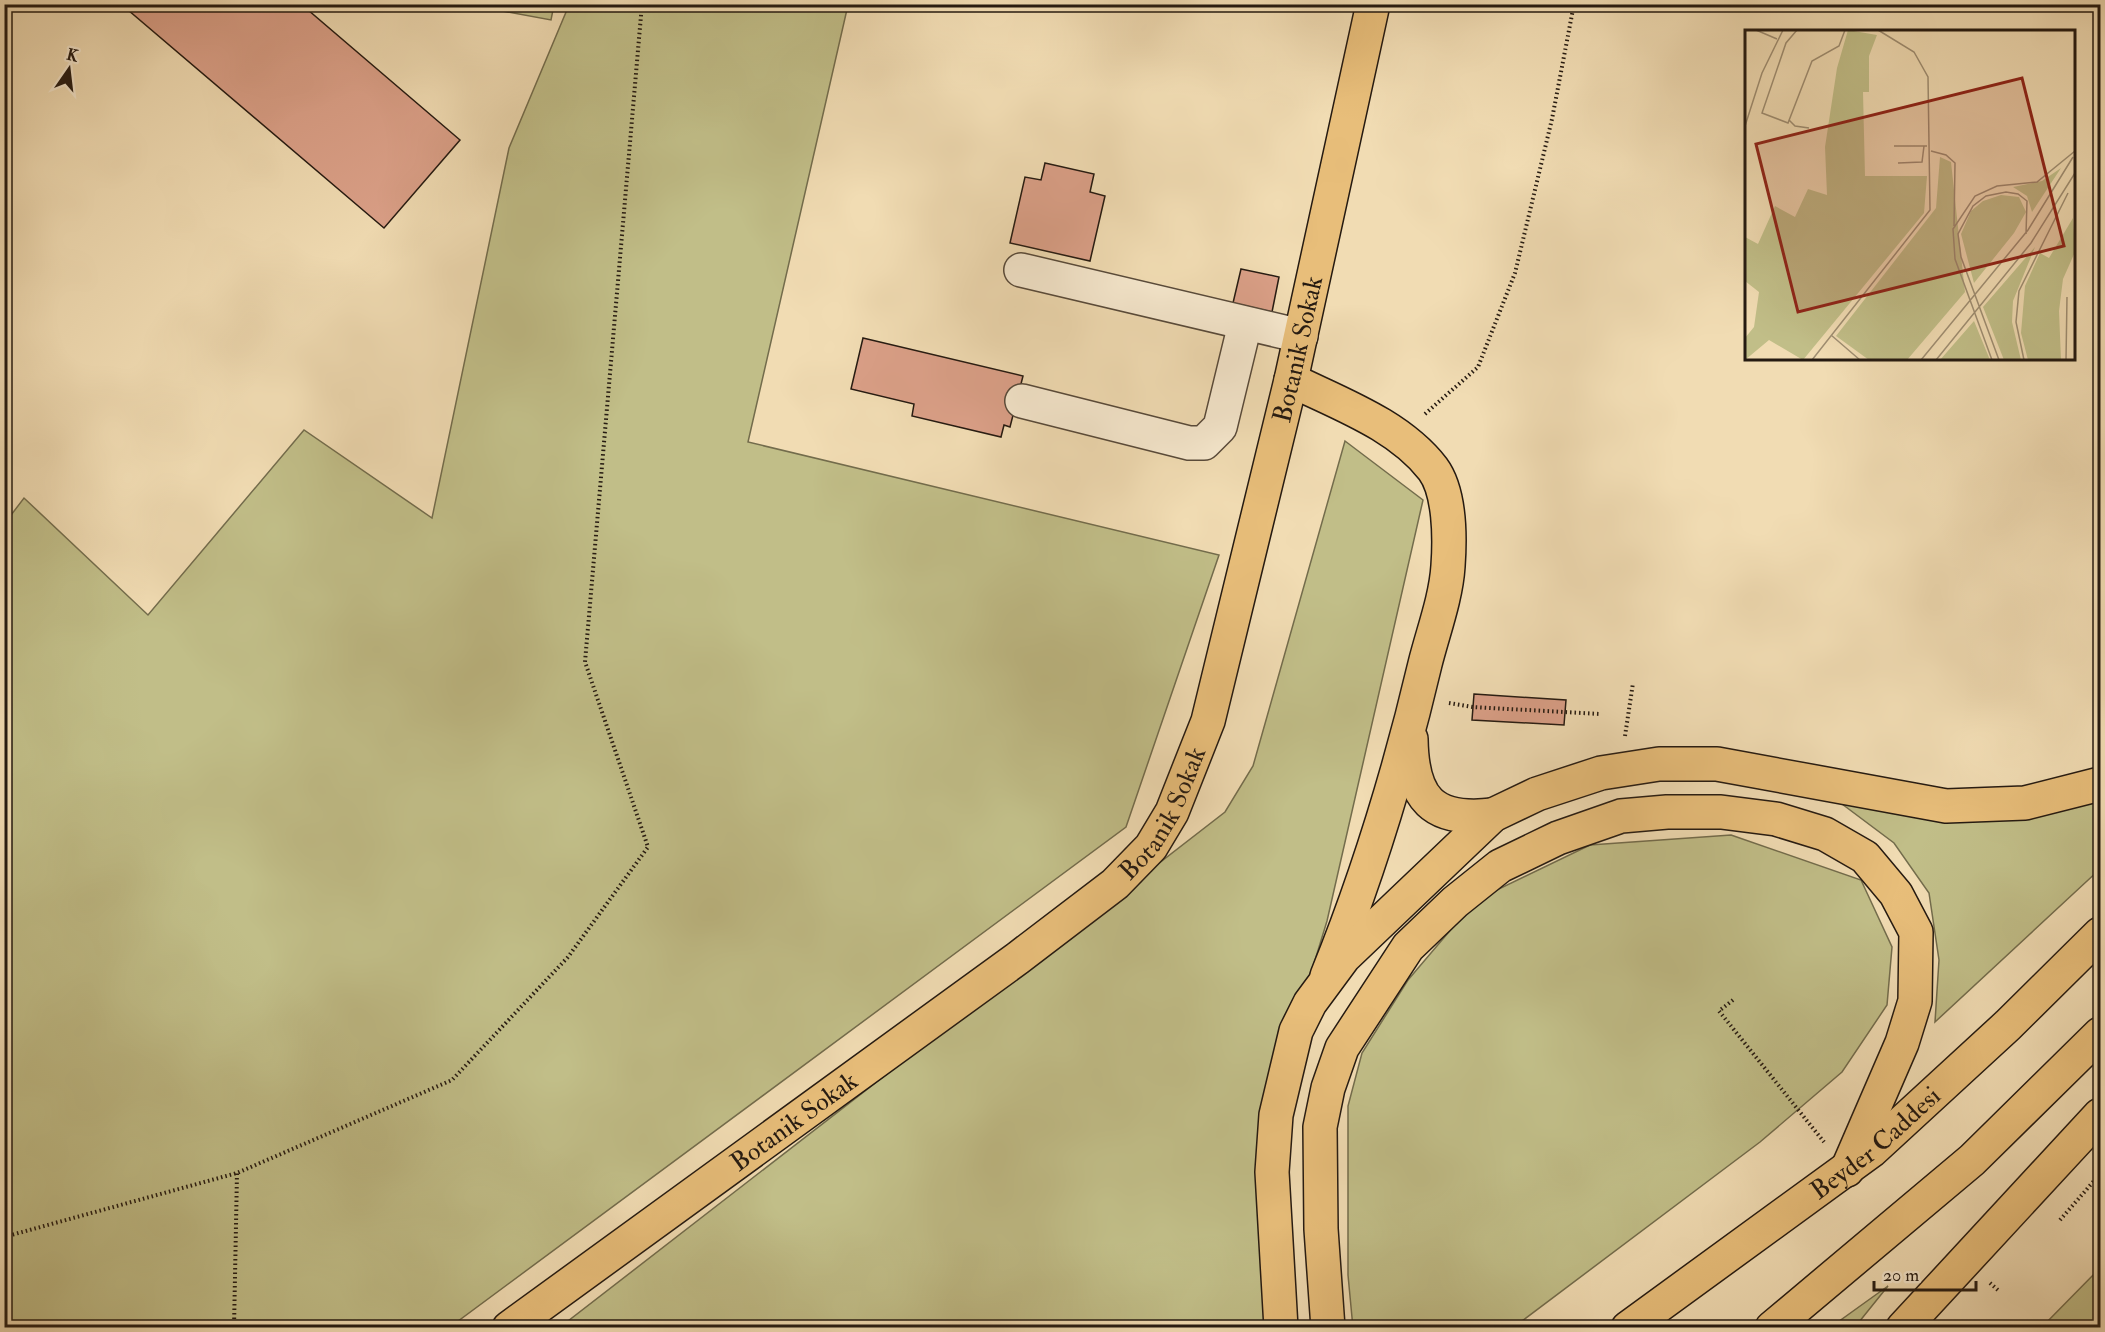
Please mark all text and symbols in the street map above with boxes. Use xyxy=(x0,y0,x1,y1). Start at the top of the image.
inset map xyxy=(1745,30,2075,360)
north arrow xyxy=(39,39,99,99)
text: K xyxy=(65,44,81,67)
street label: Botanik Sokak xyxy=(1266,273,1330,426)
street label: Botanik Sokak xyxy=(1113,742,1213,887)
street label: Botanik Sokak xyxy=(725,1065,865,1179)
street label: Beyder Caddesi xyxy=(1804,1080,1948,1207)
scale bar xyxy=(1874,1254,1976,1292)
text: 20 m xyxy=(1883,1264,1919,1287)

